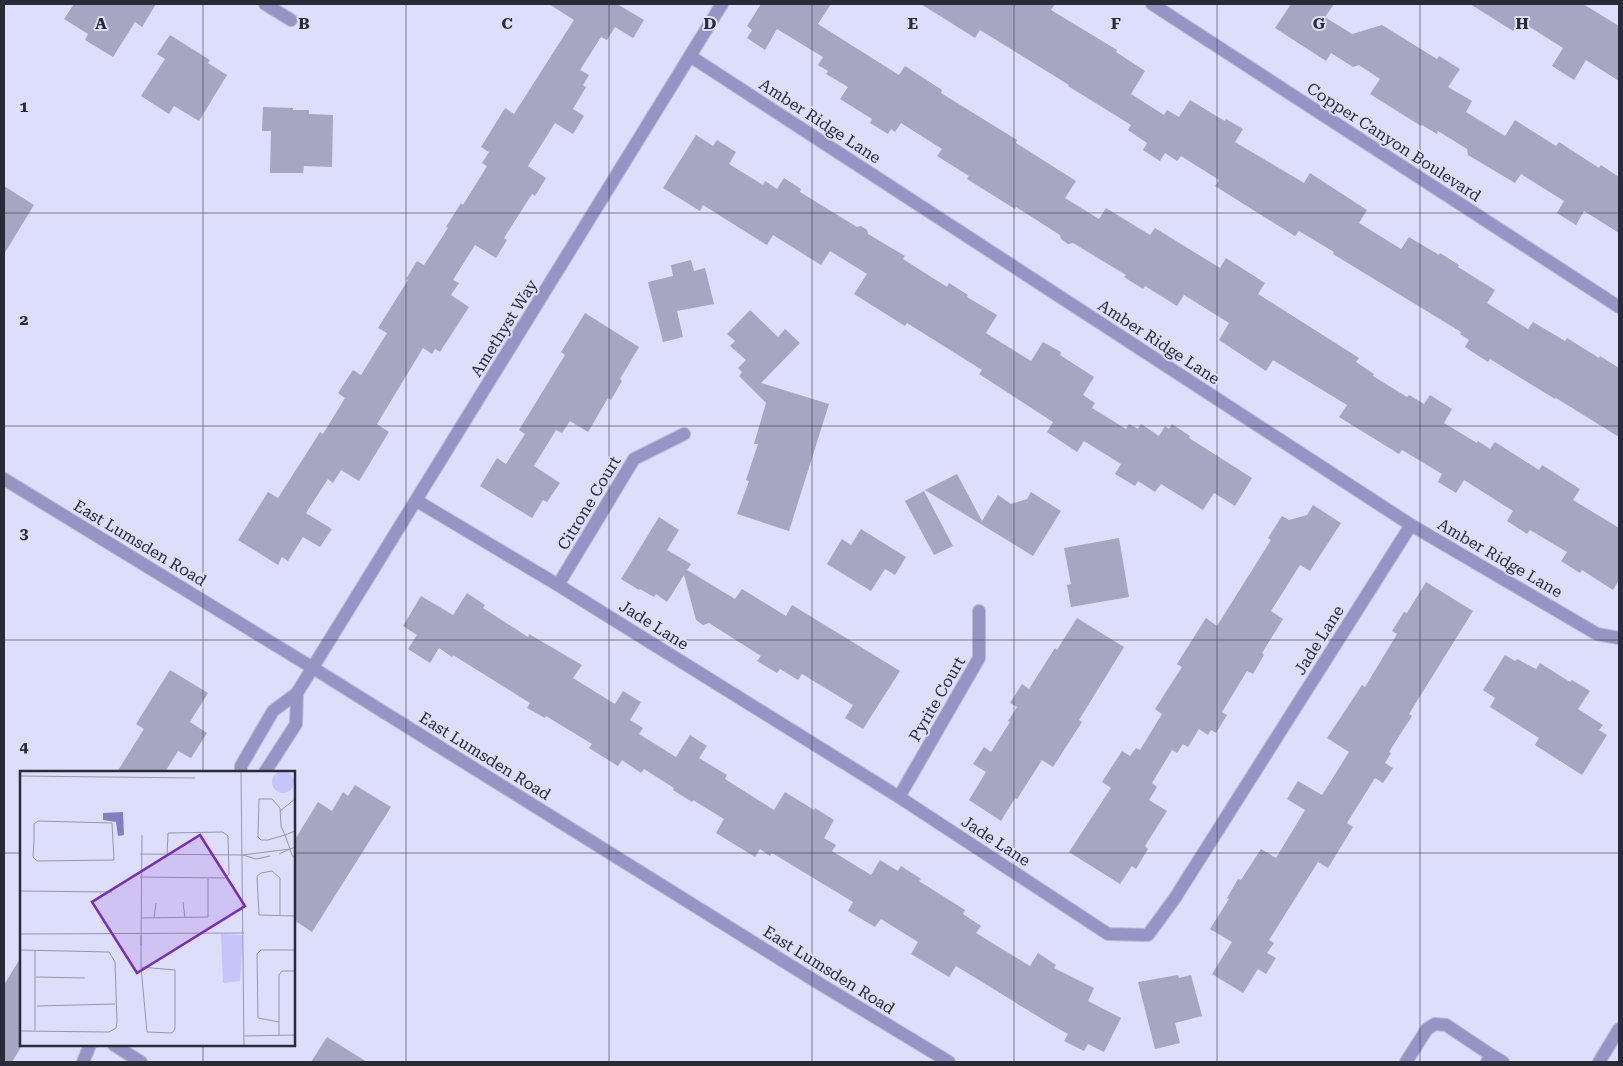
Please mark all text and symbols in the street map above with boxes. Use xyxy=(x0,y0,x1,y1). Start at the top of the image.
text: A xyxy=(95,14,107,33)
text: B xyxy=(298,14,310,33)
text: C xyxy=(501,14,513,33)
text: D xyxy=(704,14,717,33)
text: E xyxy=(908,14,918,33)
text: F xyxy=(1111,14,1121,33)
text: G xyxy=(1313,14,1326,33)
text: H xyxy=(1515,14,1529,33)
street label: Amber Ridge Lane xyxy=(756,75,885,168)
street label: Copper Canyon Boulevard xyxy=(1303,79,1485,205)
text: 1 xyxy=(20,97,29,116)
street label: Amethyst Way xyxy=(467,275,542,380)
street label: Amber Ridge Lane xyxy=(1095,296,1224,389)
text: 2 xyxy=(20,310,29,329)
street label: Citrone Court xyxy=(553,453,625,553)
street label: East Lumsden Road xyxy=(70,496,210,590)
street label: Amber Ridge Lane xyxy=(1434,514,1566,602)
text: 3 xyxy=(20,524,29,543)
street label: Jade Lane xyxy=(616,596,692,654)
street label: Jade Lane xyxy=(1290,602,1348,678)
street label: Pyrite Court xyxy=(905,653,969,745)
street label: East Lumsden Road xyxy=(416,708,554,804)
text: 4 xyxy=(20,737,29,756)
inset map xyxy=(20,771,295,1046)
street label: Jade Lane xyxy=(958,812,1034,870)
street label: East Lumsden Road xyxy=(760,922,898,1018)

